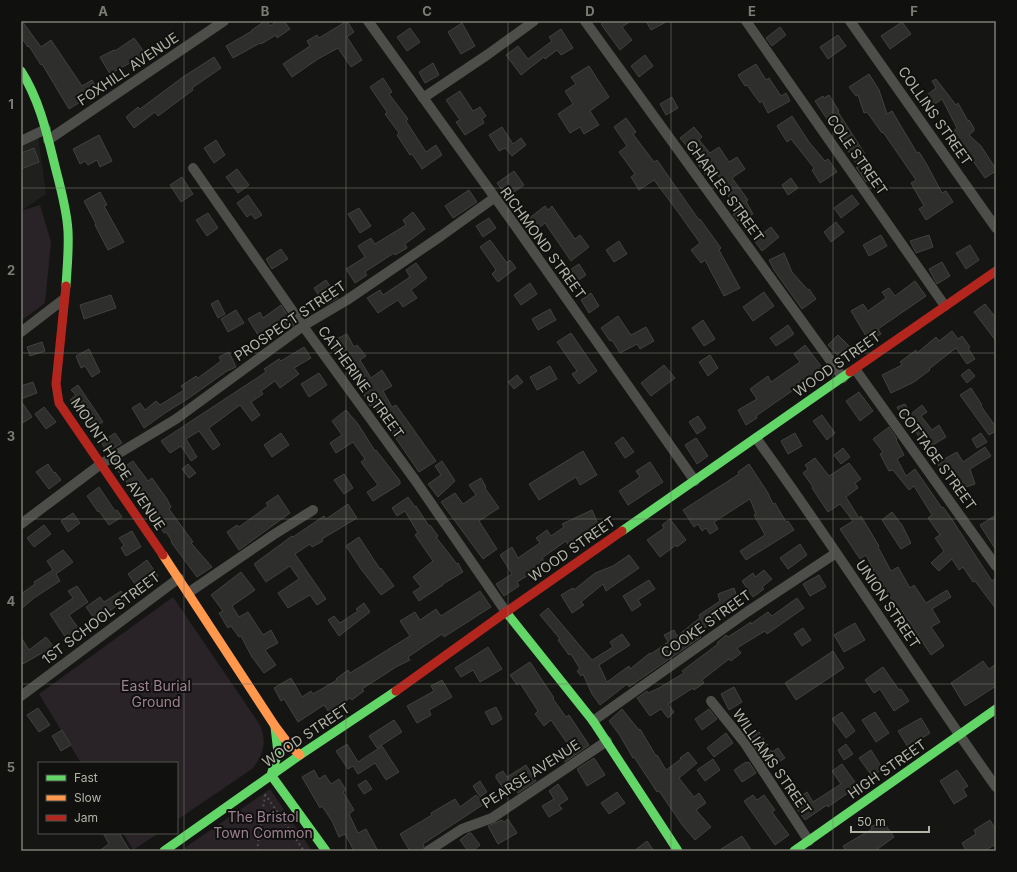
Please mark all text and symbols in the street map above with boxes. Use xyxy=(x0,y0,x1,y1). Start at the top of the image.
text: A xyxy=(98,3,108,19)
text: B xyxy=(261,3,270,19)
text: C xyxy=(422,3,432,19)
text: D xyxy=(585,3,595,19)
text: E xyxy=(748,3,756,19)
text: F xyxy=(910,3,918,19)
street label: FOXHILL AVENUE xyxy=(74,29,181,109)
street label: COLLINS STREET xyxy=(895,63,976,168)
text: 1 xyxy=(8,96,14,112)
street label: COLE STREET xyxy=(823,111,891,198)
street label: CHARLES STREET xyxy=(683,137,768,245)
street label: RICHMOND STREET xyxy=(497,183,590,302)
text: 2 xyxy=(7,262,15,278)
street label: PROSPECT STREET xyxy=(231,277,349,364)
street label: CATHERINE STREET xyxy=(315,322,408,441)
street label: WOOD STREET xyxy=(790,327,883,400)
street label: MOUNT HOPE AVENUE xyxy=(68,394,169,533)
street label: COTTAGE STREET xyxy=(895,404,980,513)
text: 3 xyxy=(7,428,15,444)
street label: WOOD STREET xyxy=(525,512,618,585)
street label: UNION STREET xyxy=(853,556,924,651)
street label: 1ST SCHOOL STREET xyxy=(38,568,163,668)
street label: COOKE STREET xyxy=(657,586,754,661)
text: 4 xyxy=(7,593,16,609)
park label: East Burial Ground xyxy=(121,677,191,710)
street label: WOOD STREET xyxy=(259,699,353,770)
street label: WILLIAMS STREET xyxy=(730,706,815,818)
street label: HIGH STREET xyxy=(844,735,929,802)
street label: PEARSE AVENUE xyxy=(478,736,583,812)
text: 5 xyxy=(7,759,15,775)
legend xyxy=(38,762,178,834)
text: Fast xyxy=(74,770,98,785)
text: Slow xyxy=(74,790,102,805)
park label: The Bristol Town Common xyxy=(213,808,313,841)
scale bar xyxy=(851,808,929,834)
text: Jam xyxy=(74,810,98,825)
text: 50 m xyxy=(857,814,886,829)

